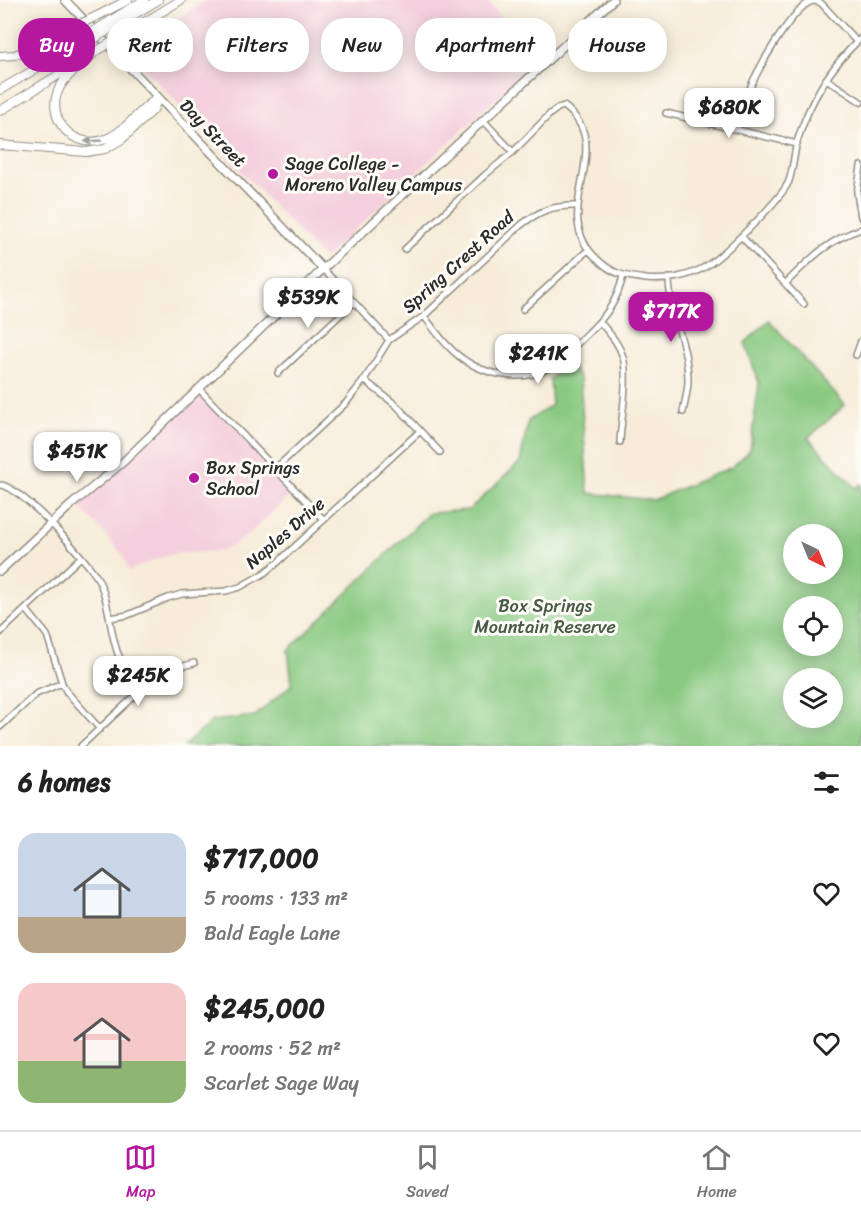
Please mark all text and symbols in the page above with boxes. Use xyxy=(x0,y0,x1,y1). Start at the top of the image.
chip: Buy xyxy=(18,18,95,72)
chip: Rent xyxy=(107,18,193,72)
chip: Filters xyxy=(205,18,309,72)
chip: New xyxy=(321,18,403,72)
chip: Apartment xyxy=(415,18,556,72)
chip: House xyxy=(568,18,667,72)
pin: $680K xyxy=(687,88,771,139)
text: $680K xyxy=(698,90,760,125)
street label: Day Street xyxy=(172,91,255,175)
one-way arrow xyxy=(84,136,103,145)
place label: Sage College - Moreno Valley Campus xyxy=(285,148,463,201)
marker: Sage College - Moreno Valley Campus xyxy=(266,167,280,181)
street label: Spring Crest Road xyxy=(394,201,523,322)
pin: $539K xyxy=(266,278,350,329)
text: $539K xyxy=(277,280,339,315)
pin: $717K xyxy=(629,292,713,343)
text: $717K xyxy=(642,294,700,329)
pin: $241K xyxy=(496,334,580,385)
text: $241K xyxy=(509,336,567,371)
pin: $451K xyxy=(35,432,119,483)
text: $451K xyxy=(48,434,106,469)
place label: Box Springs School xyxy=(206,452,300,505)
marker: Box Springs School xyxy=(187,471,201,485)
street label: Naples Drive xyxy=(237,489,333,577)
north arrow xyxy=(783,524,843,584)
map controls xyxy=(783,524,843,728)
park label: Box Springs Mountain Reserve xyxy=(474,590,616,643)
button: locate xyxy=(783,596,843,656)
pin: $245K xyxy=(96,656,180,707)
text: $245K xyxy=(107,658,169,693)
button: layers xyxy=(783,668,843,728)
text: 6 homes xyxy=(18,759,110,805)
icon: filters xyxy=(810,766,843,799)
text: $717,000 xyxy=(204,835,319,881)
icon: home xyxy=(66,857,138,929)
icon: heart xyxy=(810,877,843,910)
text: 5 rooms · 133 m² xyxy=(204,881,348,916)
text: Bald Eagle Lane xyxy=(204,916,340,951)
text: $245,000 xyxy=(204,985,325,1031)
icon: home xyxy=(66,1007,138,1079)
icon: heart xyxy=(810,1027,843,1060)
text: 2 rooms · 52 m² xyxy=(204,1031,341,1066)
text: Scarlet Sage Way xyxy=(204,1066,359,1101)
tab: Map xyxy=(124,1141,157,1206)
tab: Saved xyxy=(406,1141,448,1206)
tab: Home xyxy=(697,1141,737,1206)

